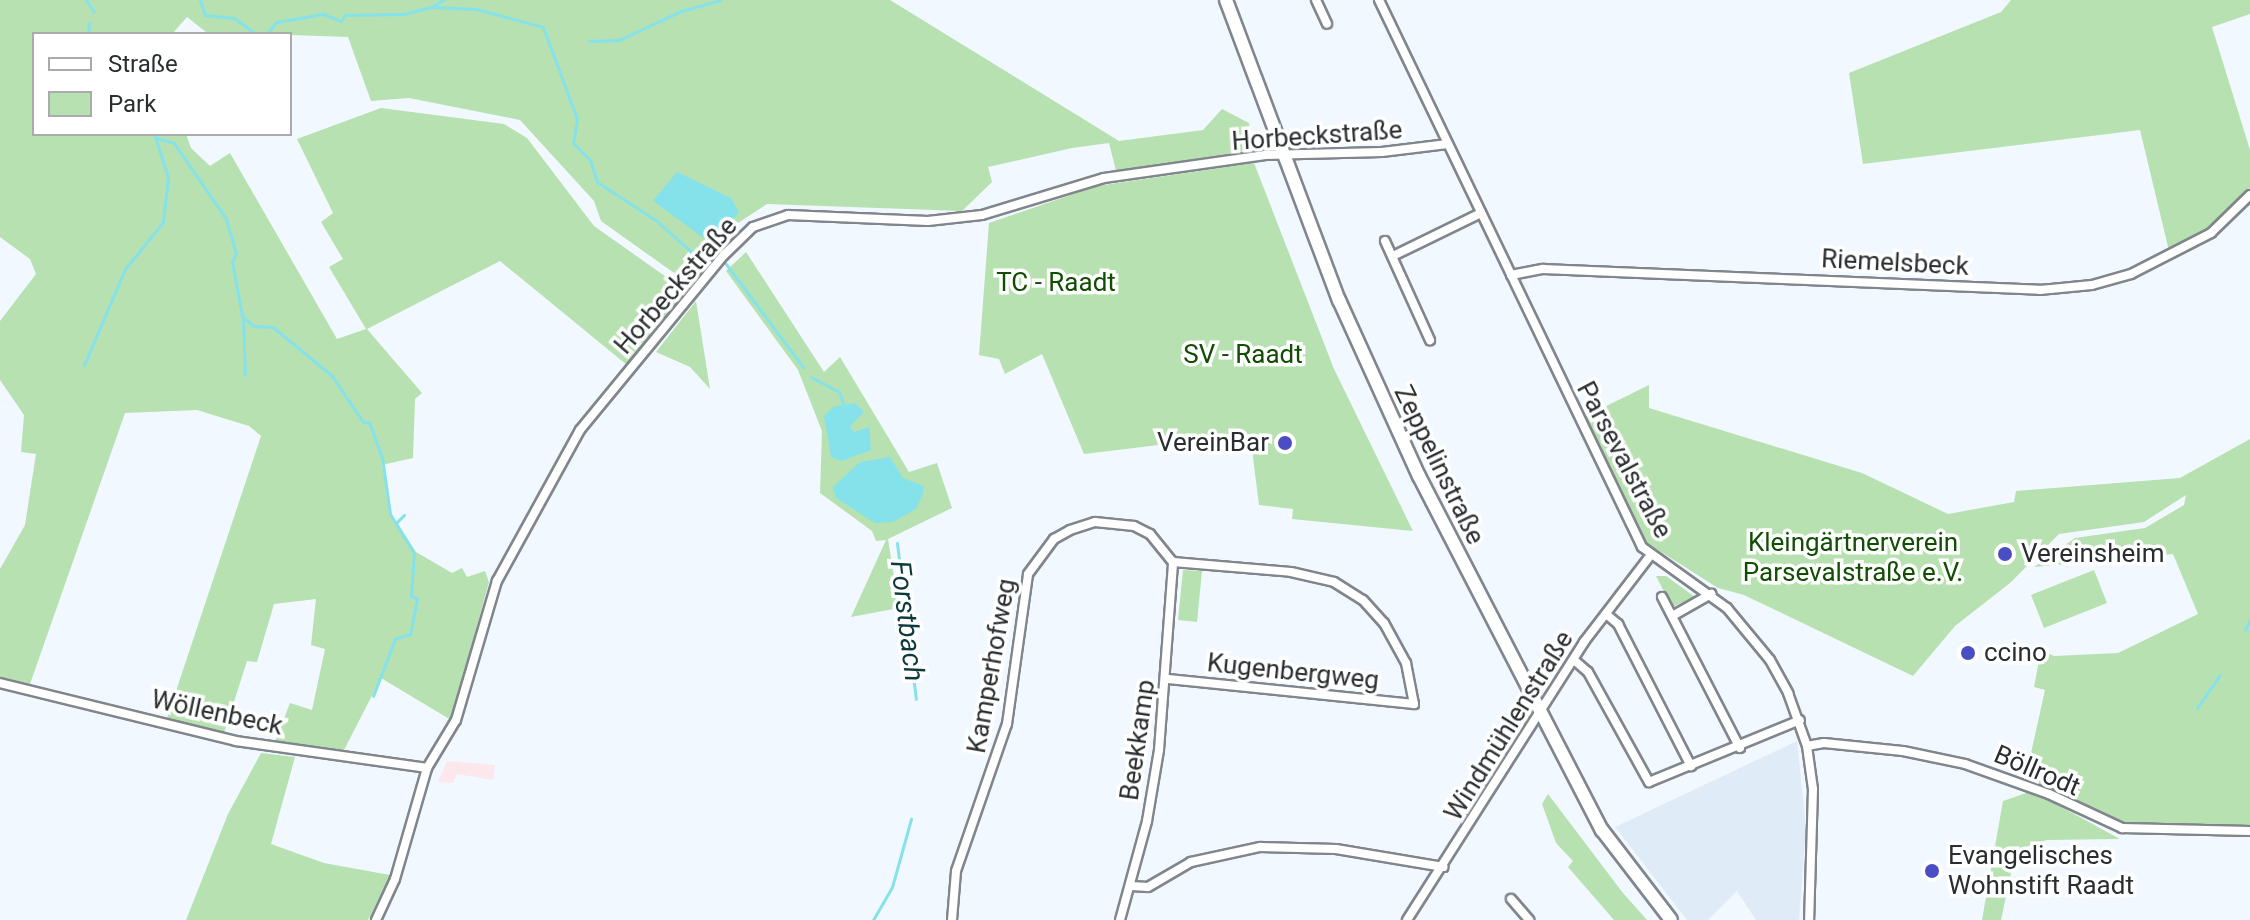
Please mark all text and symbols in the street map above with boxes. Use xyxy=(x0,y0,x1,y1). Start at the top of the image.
legend xyxy=(32,32,292,136)
text: Straße xyxy=(108,50,178,78)
text: Park xyxy=(108,90,156,118)
street label: Horbeckstraße xyxy=(1231,114,1403,158)
street label: Horbeckstraße xyxy=(608,211,744,361)
street label: Riemelsbeck xyxy=(1820,244,1970,282)
park label: TC - Raadt xyxy=(996,267,1116,299)
park label: SV - Raadt xyxy=(1183,339,1303,371)
street label: Parsevalstraße xyxy=(1570,376,1678,544)
street label: Zeppelinstraße xyxy=(1387,381,1491,549)
place label: VereinBar xyxy=(1157,427,1269,459)
marker: VereinBar xyxy=(1276,434,1294,452)
park label: Kleingärtnerverein Parsevalstraße e.V. xyxy=(1743,527,1963,588)
place label: Vereinsheim xyxy=(2021,538,2164,570)
marker: Vereinsheim xyxy=(1996,545,2014,563)
water label: Forstbach xyxy=(883,559,931,683)
street label: Kamperhofweg xyxy=(961,576,1023,756)
street label: Windmühlenstraße xyxy=(1438,625,1580,827)
place label: ccino xyxy=(1984,637,2047,669)
marker: ccino xyxy=(1959,644,1977,662)
street label: Kugenbergweg xyxy=(1206,647,1380,697)
street label: Beekkamp xyxy=(1114,678,1162,802)
street label: Wöllenbeck xyxy=(148,684,286,742)
street label: Böllrodt xyxy=(1989,739,2085,803)
place label: Evangelisches Wohnstift Raadt xyxy=(1948,840,2134,902)
marker: Evangelisches Wohnstift Raadt xyxy=(1923,862,1941,880)

